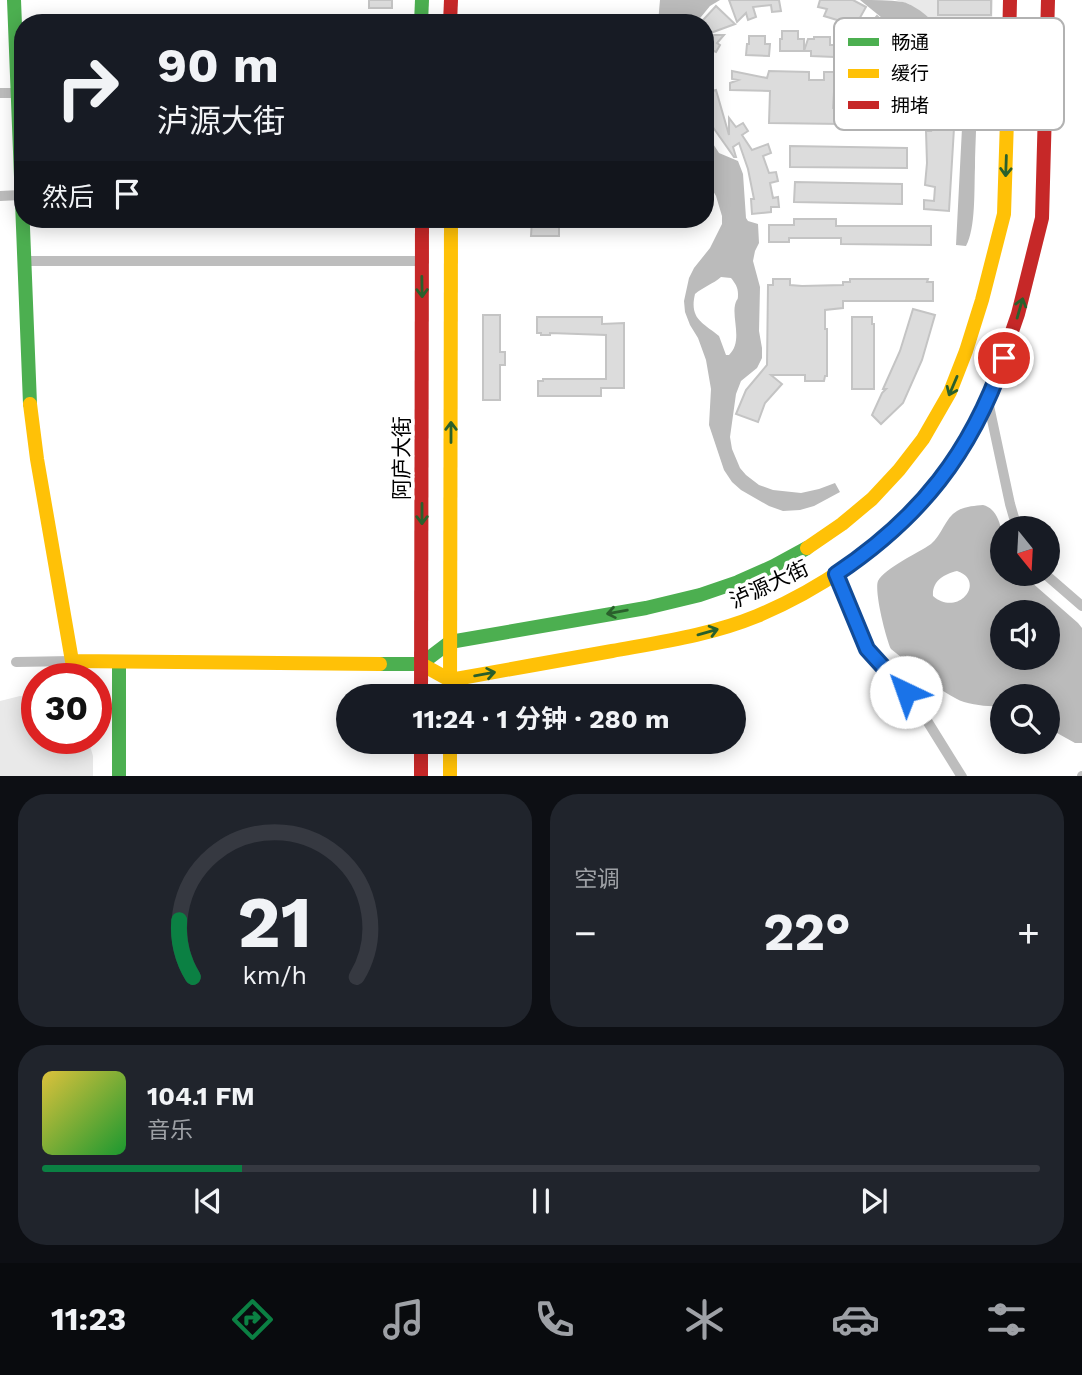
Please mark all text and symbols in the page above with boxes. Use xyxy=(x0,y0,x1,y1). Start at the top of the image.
legend xyxy=(834,18,1064,130)
text: 畅通 xyxy=(891,31,929,54)
text: 90 m xyxy=(157,36,279,94)
icon: right xyxy=(42,42,133,133)
text: 缓行 xyxy=(891,62,929,85)
text: 拥堵 xyxy=(891,94,929,117)
text: 泸源大街 xyxy=(157,102,285,140)
one-way arrow xyxy=(999,154,1012,177)
icon: arrive xyxy=(108,175,146,213)
text: 然后 xyxy=(42,182,94,212)
one-way arrow xyxy=(416,275,429,298)
one-way arrow xyxy=(1014,297,1027,319)
pin xyxy=(974,328,1034,388)
icon: arrive xyxy=(985,339,1023,377)
one-way arrow xyxy=(945,374,958,396)
street label: 阿庐大街 xyxy=(389,416,414,500)
one-way arrow xyxy=(444,421,458,444)
one-way arrow xyxy=(415,503,429,526)
north arrow xyxy=(990,516,1060,586)
map controls xyxy=(990,516,1060,754)
street label: 泸源大街 xyxy=(726,555,812,613)
button: sound xyxy=(990,600,1060,670)
one-way arrow xyxy=(606,606,629,620)
one-way arrow xyxy=(697,624,719,637)
position arrow xyxy=(869,655,943,729)
speed limit sign: 30 xyxy=(21,663,112,754)
one-way arrow xyxy=(473,667,496,680)
button: search xyxy=(990,684,1060,754)
text: 11:24 · 1 分钟 · 280 m xyxy=(412,704,670,734)
text: 空调 xyxy=(574,866,620,893)
text: 21 xyxy=(238,879,312,965)
text: 22° xyxy=(763,902,851,963)
text: − xyxy=(574,911,597,955)
text: + xyxy=(1017,911,1040,955)
text: km/h xyxy=(243,960,307,989)
text: 104.1 FM xyxy=(147,1081,255,1111)
text: 音乐 xyxy=(147,1117,193,1144)
icon: previous xyxy=(189,1182,227,1220)
icon: pause xyxy=(522,1182,560,1220)
icon: next xyxy=(855,1182,893,1220)
icon: directions xyxy=(228,1295,277,1344)
icon: music xyxy=(379,1295,428,1344)
icon: phone xyxy=(530,1295,579,1344)
icon: climate xyxy=(680,1295,729,1344)
icon: car xyxy=(831,1295,880,1344)
icon: filters xyxy=(982,1295,1031,1344)
text: 11:23 xyxy=(51,1300,126,1338)

